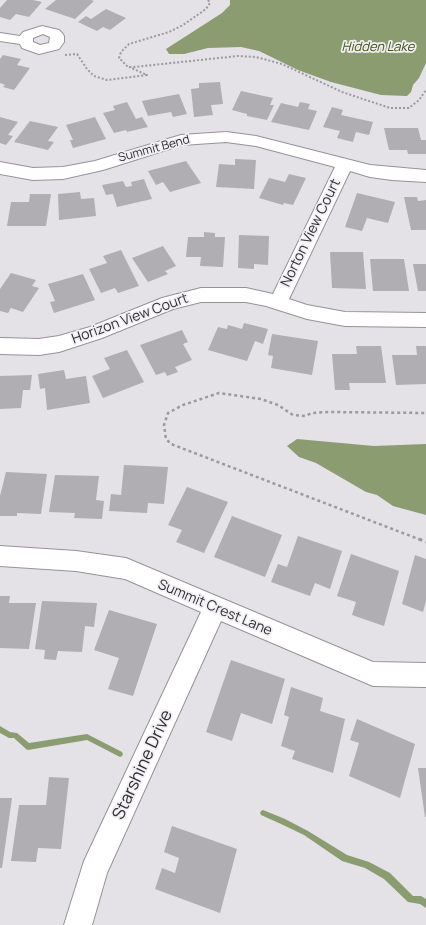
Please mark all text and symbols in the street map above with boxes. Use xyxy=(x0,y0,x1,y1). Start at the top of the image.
water label: Hidden Lake xyxy=(342,39,414,55)
street label: Summit Bend xyxy=(117,133,191,165)
street label: Norton View Court xyxy=(278,176,344,290)
street label: Horizon View Court xyxy=(70,290,190,348)
street label: Summit Crest Lane xyxy=(155,576,275,640)
street label: Starshine Drive xyxy=(109,707,177,823)

